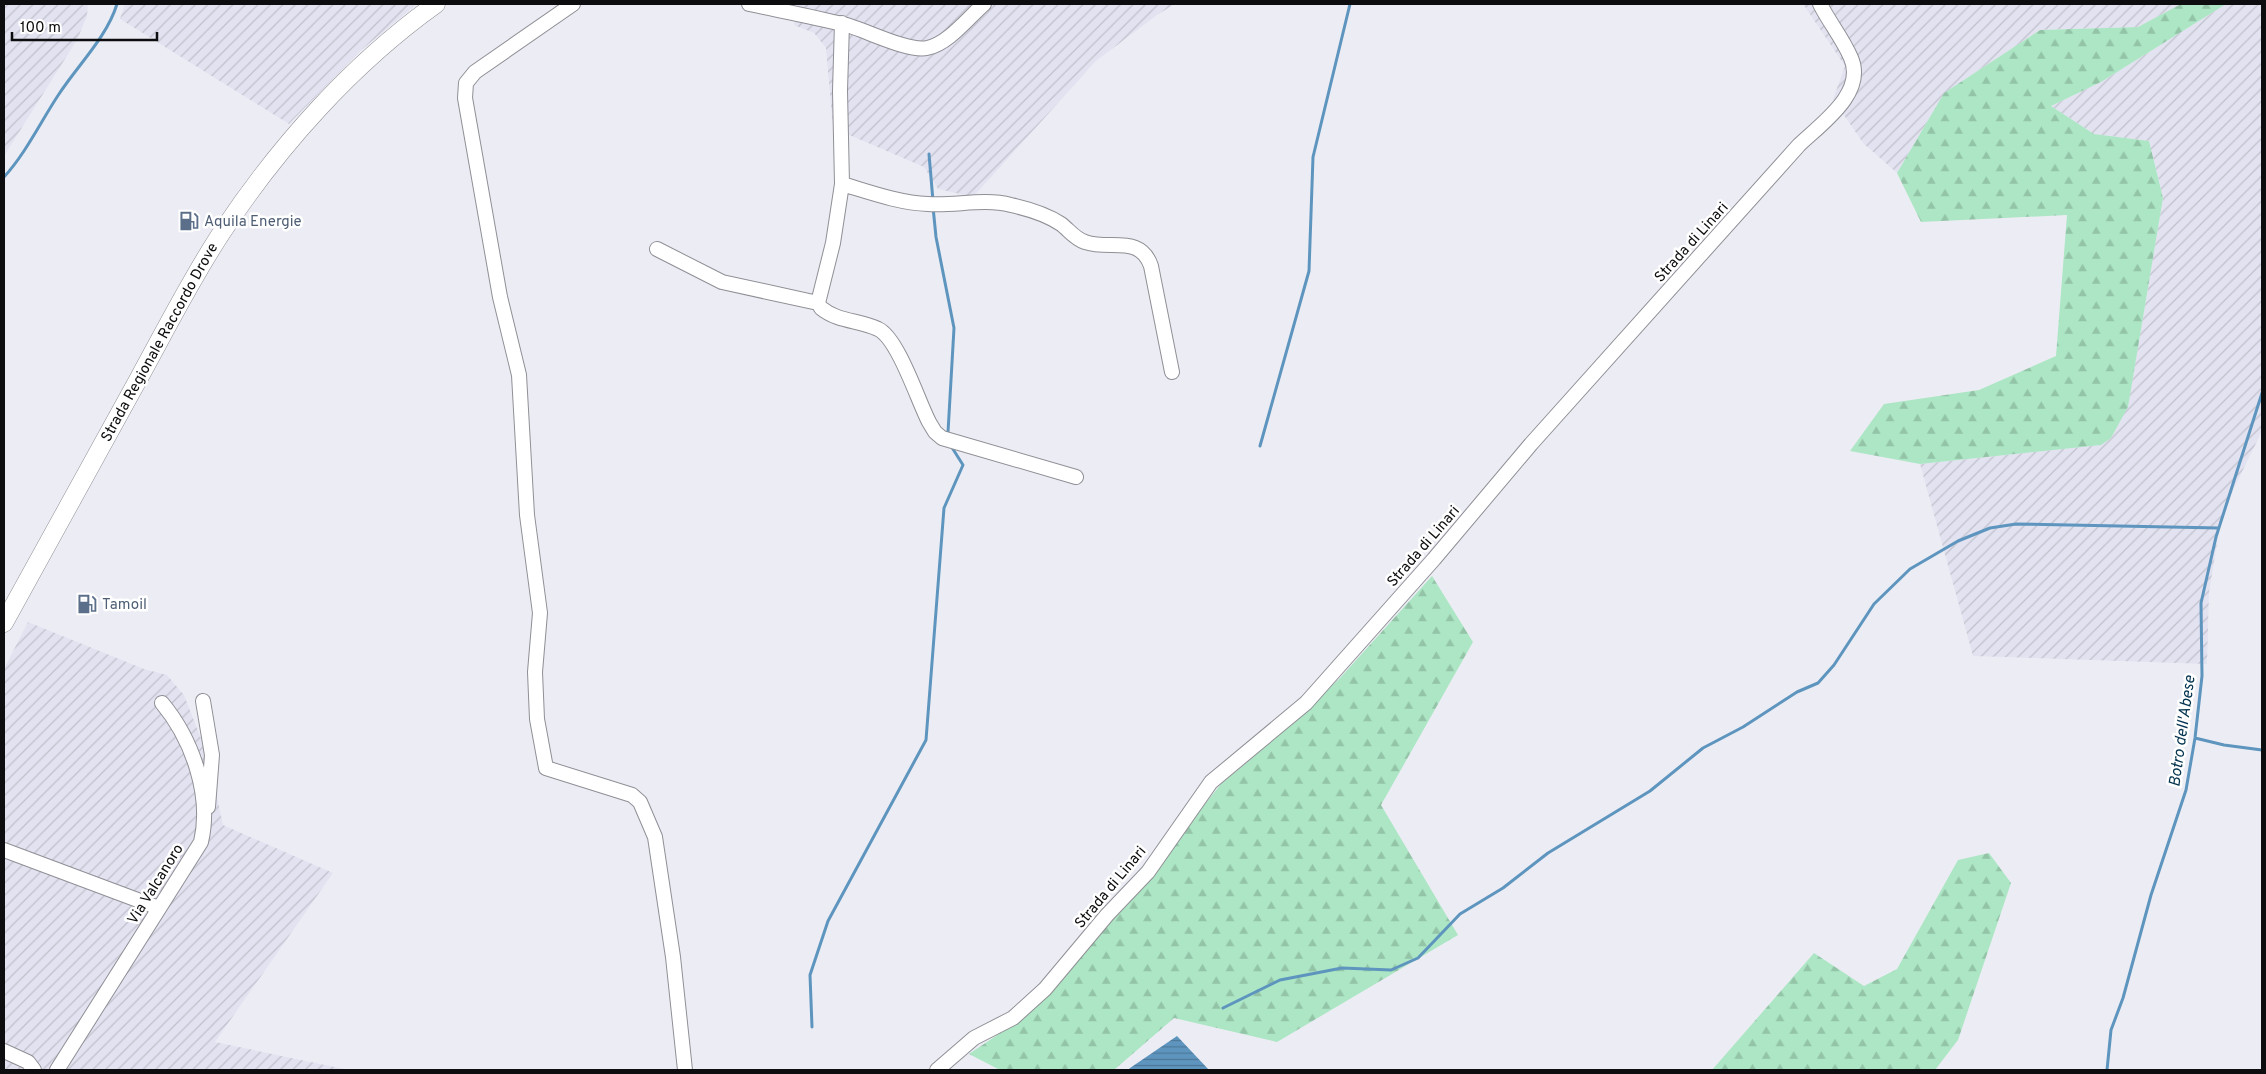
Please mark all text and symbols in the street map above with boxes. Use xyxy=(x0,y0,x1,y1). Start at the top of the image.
scale bar xyxy=(12,10,158,42)
text: 100 m xyxy=(20,19,61,38)
street label: Strada di Linari xyxy=(1651,199,1733,287)
fuel station icon: Aquila Energie xyxy=(178,210,200,232)
place label: Aquila Energie xyxy=(204,213,302,232)
street label: Strada Regionale Raccordo Drove xyxy=(98,240,223,446)
street label: Strada di Linari xyxy=(1384,502,1465,592)
fuel station icon: Tamoil xyxy=(76,593,98,615)
place label: Tamoil xyxy=(102,596,147,615)
water label: Botro dell'Abese xyxy=(2165,674,2201,788)
street label: Via Valcanoro xyxy=(124,841,188,928)
street label: Strada di Linari xyxy=(1071,843,1151,933)

